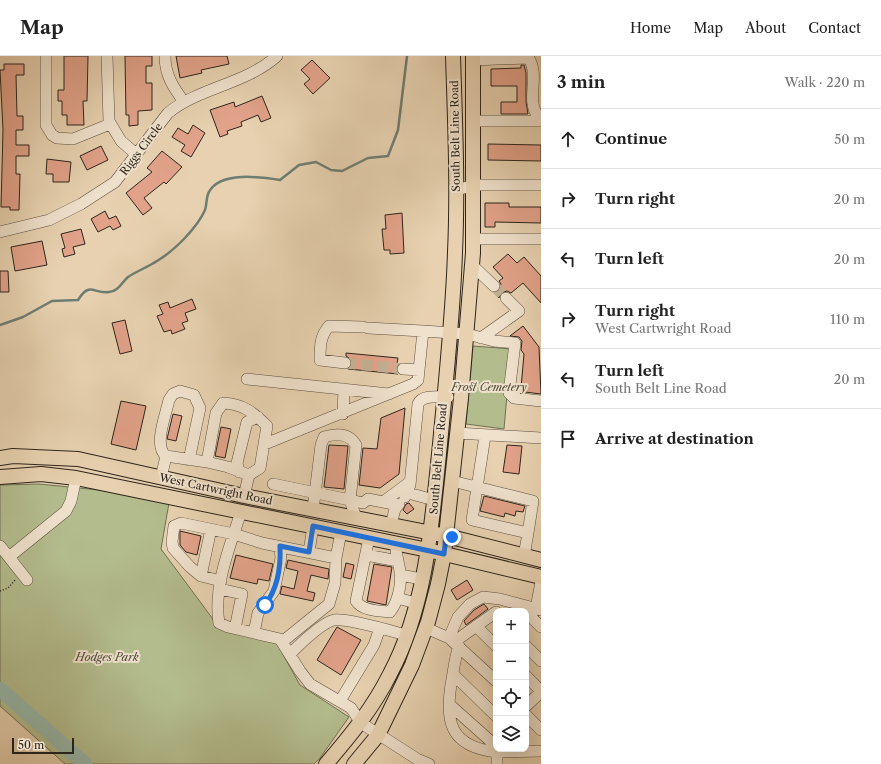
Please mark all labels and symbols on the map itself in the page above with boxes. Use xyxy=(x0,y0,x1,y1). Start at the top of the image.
street label: South Belt Line Road xyxy=(447,80,463,192)
street label: Riggs Circle xyxy=(117,120,165,178)
park label: Frost Cemetery xyxy=(450,380,527,394)
street label: South Belt Line Road xyxy=(426,403,450,515)
street label: West Cartwright Road xyxy=(157,470,274,508)
route end xyxy=(443,528,461,546)
route start xyxy=(256,596,274,614)
park label: Hodges Park xyxy=(74,650,139,664)
scale bar xyxy=(12,736,74,755)

